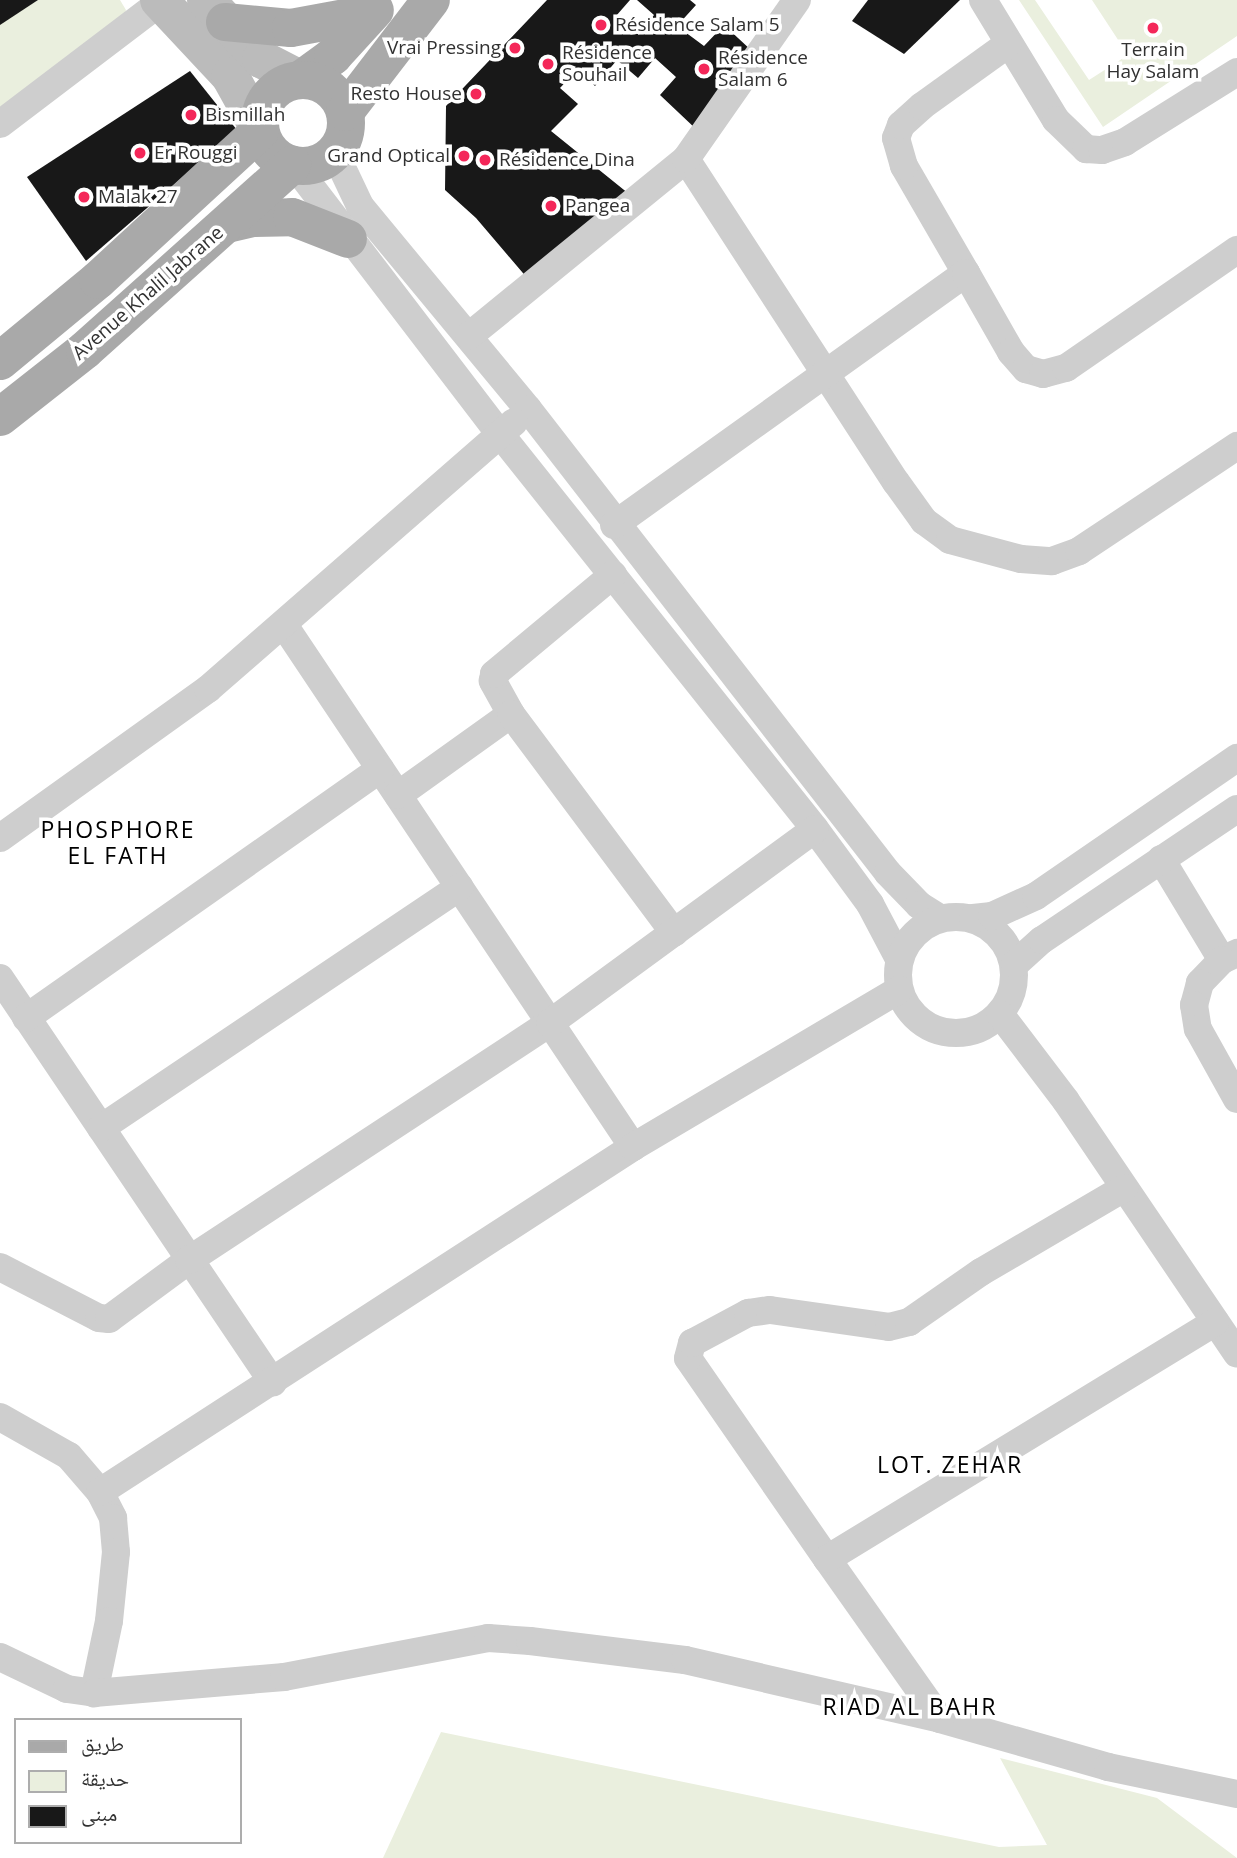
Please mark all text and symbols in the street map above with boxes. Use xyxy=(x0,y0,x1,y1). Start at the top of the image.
place label: Résidence Salam 5 xyxy=(615,14,780,36)
marker: Résidence Salam 5 xyxy=(593,17,609,33)
marker: Terrain Hay Salam xyxy=(1145,20,1161,36)
place label: Vrai Pressing xyxy=(387,37,501,59)
place label: Terrain Hay Salam xyxy=(1107,39,1199,83)
marker: Vrai Pressing xyxy=(507,40,523,56)
place label: Résidence Souhail xyxy=(562,42,652,86)
place label: Résidence Salam 6 xyxy=(718,47,808,91)
marker: Résidence Souhail xyxy=(540,56,556,72)
marker: Résidence Salam 6 xyxy=(696,61,712,77)
place label: Resto House xyxy=(351,83,462,105)
marker: Resto House xyxy=(468,86,484,102)
place label: Bismillah xyxy=(205,104,285,126)
marker: Bismillah xyxy=(183,107,199,123)
place label: Er Rouggi xyxy=(154,142,237,164)
marker: Er Rouggi xyxy=(132,145,148,161)
place label: Grand Optical xyxy=(327,145,450,167)
marker: Grand Optical xyxy=(456,148,472,164)
place label: Résidence Dina xyxy=(499,149,635,171)
marker: Résidence Dina xyxy=(477,152,493,168)
place label: Malak 27 xyxy=(98,186,178,208)
marker: Malak 27 xyxy=(76,189,92,205)
place label: Pangea xyxy=(565,195,630,217)
marker: Pangea xyxy=(543,198,559,214)
street label: Avenue Khalil Jabrane xyxy=(68,221,228,365)
district label: PHOSPHORE EL FATH xyxy=(42,815,194,869)
district label: LOT. ZEHAR xyxy=(878,1450,1022,1478)
district label: RIAD AL BAHR xyxy=(824,1692,996,1720)
legend xyxy=(14,1718,242,1844)
text: طريق xyxy=(81,1729,124,1757)
text: حديقة xyxy=(81,1764,129,1792)
text: مبنى xyxy=(81,1799,117,1827)

